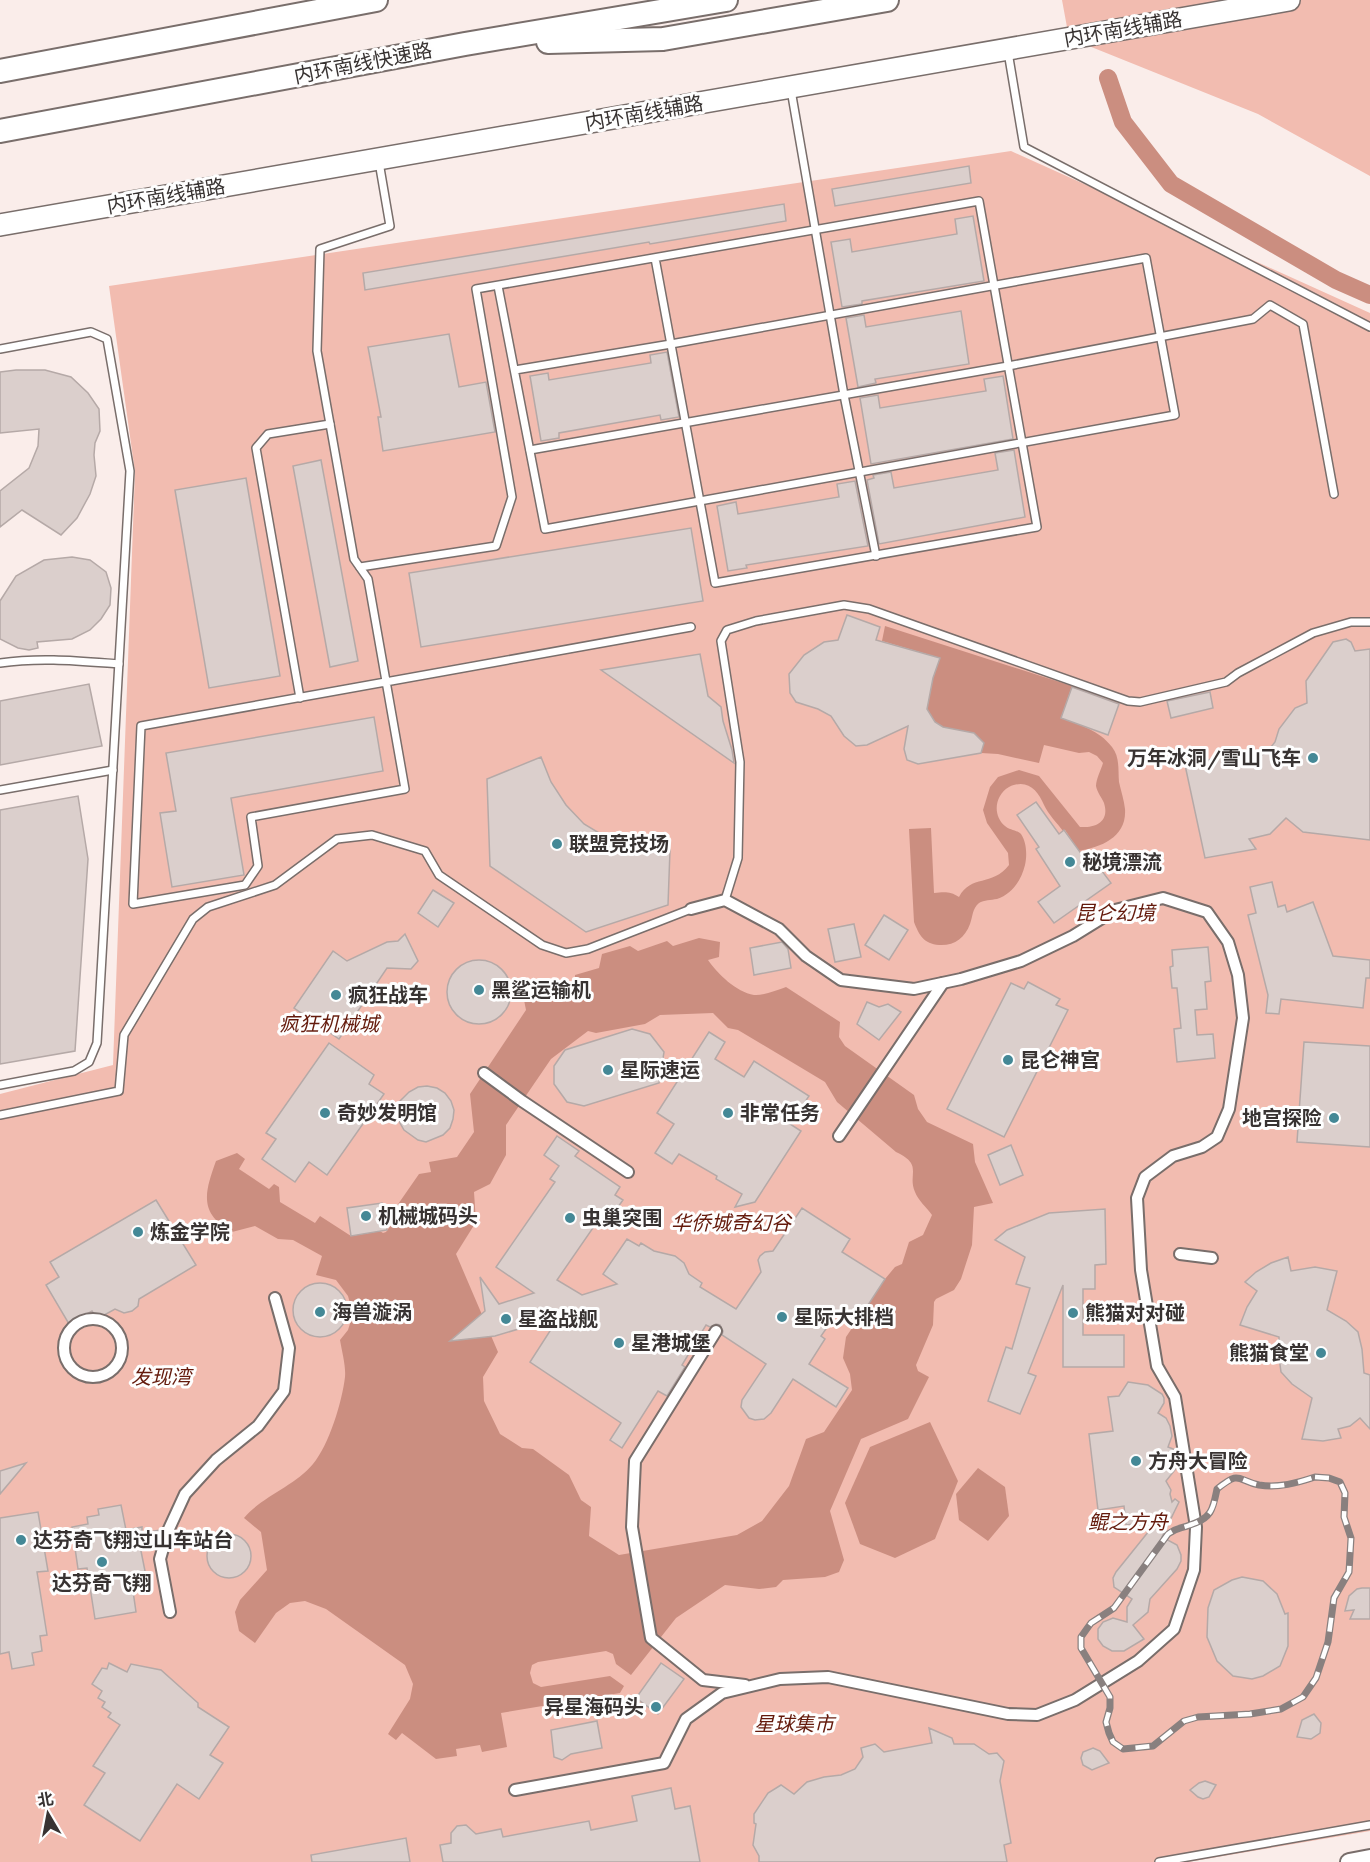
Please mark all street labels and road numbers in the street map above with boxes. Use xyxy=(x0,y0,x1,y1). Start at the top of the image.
street label: 内环南线辅路 xyxy=(1062,6,1184,51)
street label: 内环南线快速路 xyxy=(292,37,434,88)
street label: 内环南线辅路 xyxy=(583,90,705,135)
street label: 内环南线辅路 xyxy=(105,173,227,218)

